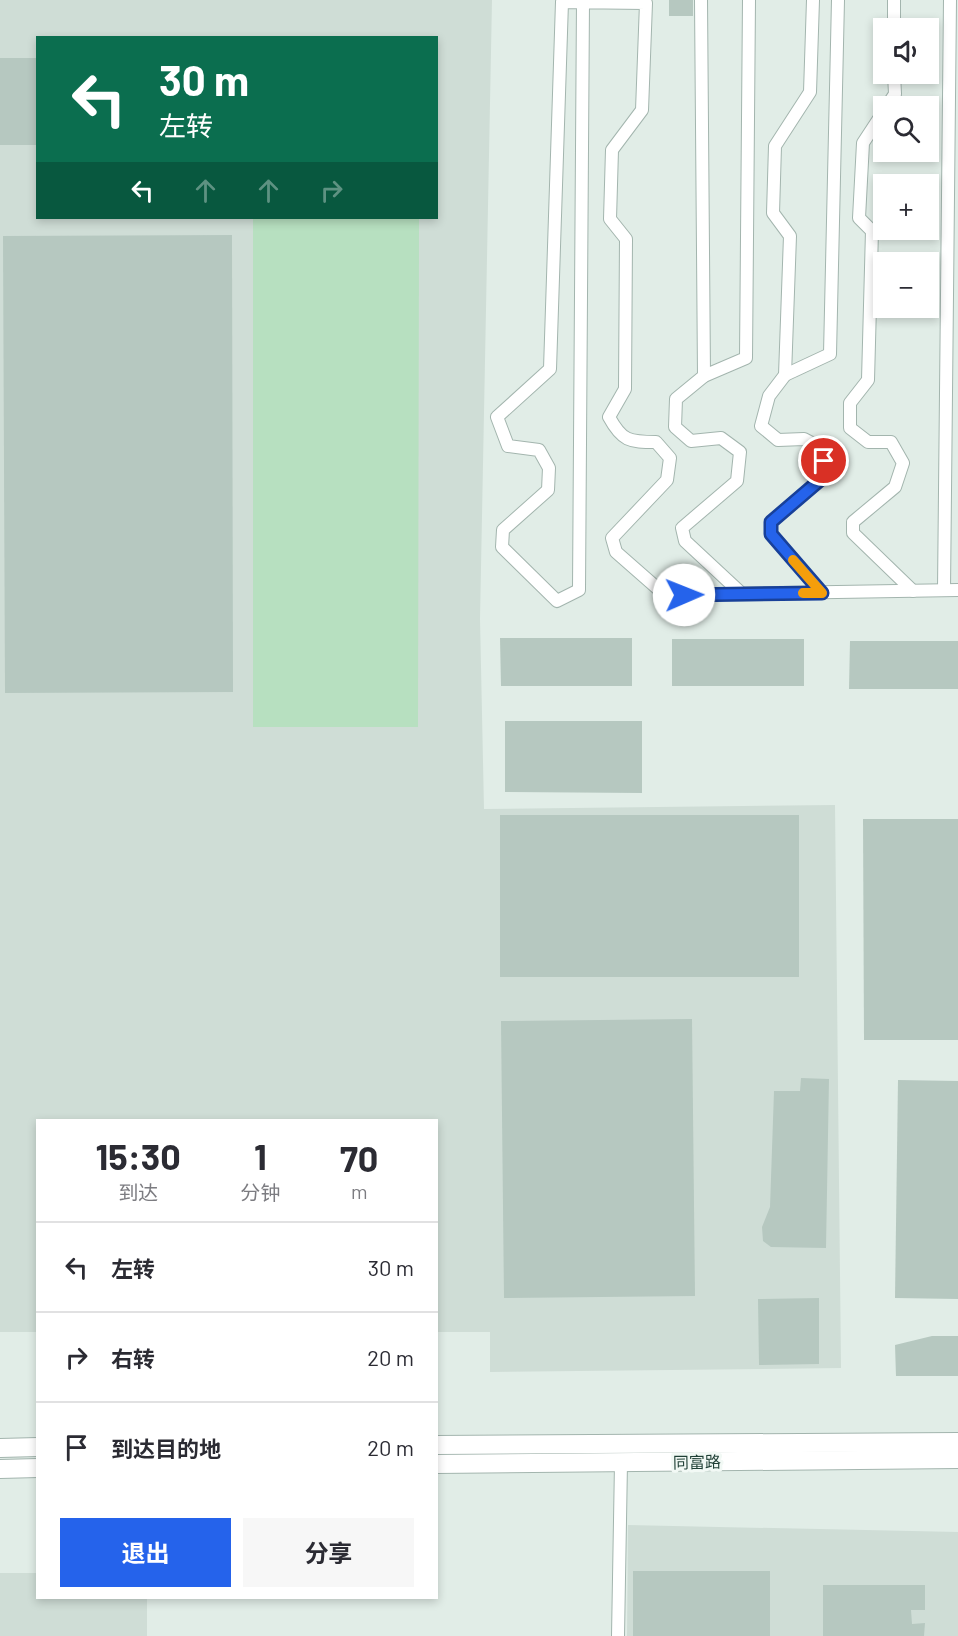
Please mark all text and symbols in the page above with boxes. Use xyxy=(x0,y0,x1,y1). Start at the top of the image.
map controls xyxy=(873,18,939,318)
button: sound xyxy=(873,18,939,84)
text: 30 m xyxy=(159,54,249,104)
icon: left xyxy=(60,60,138,138)
button: search xyxy=(873,96,939,162)
text: 左转 xyxy=(159,109,213,141)
icon: left xyxy=(126,174,159,207)
icon: ahead xyxy=(189,174,222,207)
icon: ahead xyxy=(252,174,285,207)
icon: right xyxy=(315,174,348,207)
button: + xyxy=(873,174,939,240)
button: − xyxy=(873,252,939,318)
pin xyxy=(798,435,849,486)
icon: arrive xyxy=(807,444,840,477)
position arrow xyxy=(652,563,716,627)
text: 15:30 xyxy=(96,1134,181,1177)
text: 1 xyxy=(254,1134,267,1177)
text: 70 xyxy=(340,1136,378,1179)
text: m xyxy=(351,1179,367,1203)
text: 到达 xyxy=(118,1180,158,1204)
text: 分钟 xyxy=(240,1180,280,1204)
icon: left xyxy=(60,1251,93,1284)
text: 30 m xyxy=(368,1254,414,1280)
text: 左转 xyxy=(111,1255,155,1281)
icon: right xyxy=(60,1341,93,1374)
text: 20 m xyxy=(367,1344,414,1370)
text: 右转 xyxy=(111,1345,155,1371)
icon: arrive xyxy=(60,1431,93,1464)
text: 20 m xyxy=(367,1434,414,1460)
text: 到达目的地 xyxy=(111,1435,221,1461)
street label: 同富路 xyxy=(673,1452,721,1471)
button: 退出 xyxy=(60,1518,231,1587)
button: 分享 xyxy=(243,1518,414,1587)

